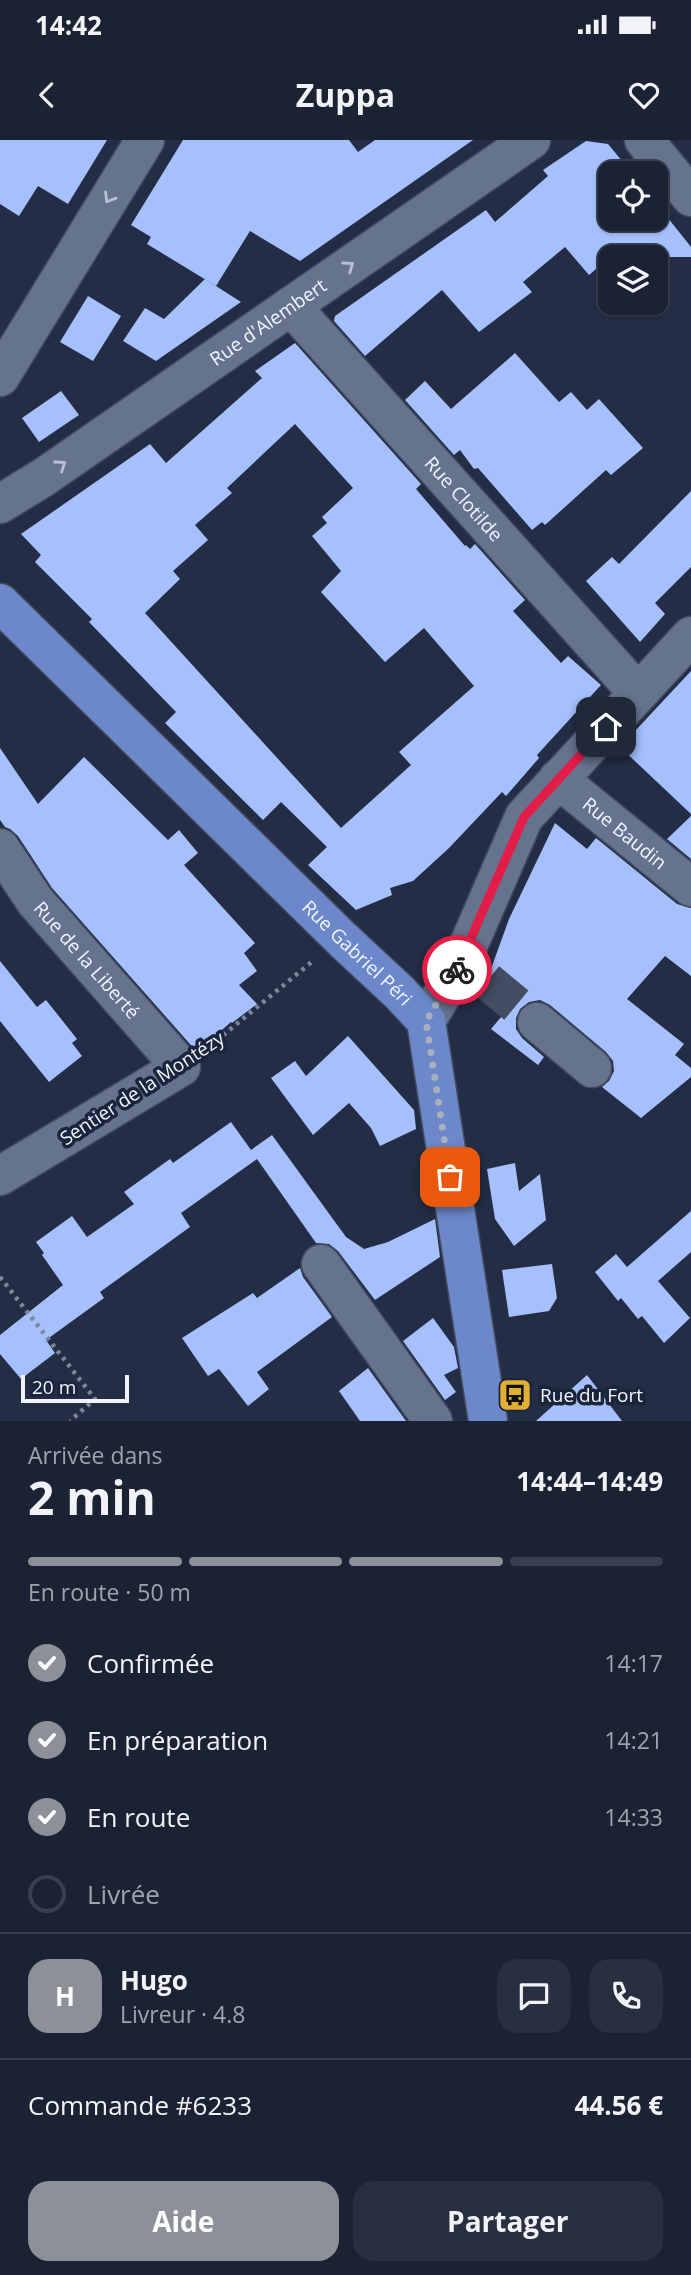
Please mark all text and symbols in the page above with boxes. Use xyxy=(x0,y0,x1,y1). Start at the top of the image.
text: 14:42 xyxy=(35,7,102,43)
text: Zuppa xyxy=(296,73,395,116)
icon: back xyxy=(28,76,66,114)
icon: heart xyxy=(625,76,663,114)
map controls xyxy=(598,161,668,315)
button: locate xyxy=(598,161,668,231)
one-way arrow xyxy=(105,191,118,204)
button: layers xyxy=(598,245,668,315)
one-way arrow xyxy=(341,262,354,274)
street label: Rue d'Alembert xyxy=(204,272,332,372)
street label: Rue Clotilde xyxy=(419,451,509,547)
one-way arrow xyxy=(53,461,66,473)
pin xyxy=(576,697,636,757)
icon: home xyxy=(587,708,625,746)
street label: Rue Baudin xyxy=(577,791,672,875)
street label: Rue Gabriel Péri xyxy=(297,894,418,1011)
street label: Rue de la Liberté xyxy=(28,895,146,1024)
courier xyxy=(422,935,492,1005)
icon: bike xyxy=(438,951,476,989)
street label: Sentier de la Montézy xyxy=(55,1025,230,1151)
pin xyxy=(420,1147,480,1207)
icon: bag xyxy=(431,1158,469,1196)
scale bar xyxy=(21,1372,130,1404)
text: 20 m xyxy=(32,1374,76,1400)
bus stop icon: Rue du Fort xyxy=(496,1376,534,1414)
place label: Rue du Fort xyxy=(540,1382,643,1408)
text: Arrivée dans xyxy=(28,1439,162,1471)
text: 14:44–14:49 xyxy=(516,1463,663,1499)
text: 2 min xyxy=(28,1466,156,1528)
text: En route · 50 m xyxy=(28,1576,191,1608)
icon: check xyxy=(28,1644,66,1682)
text: Confirmée xyxy=(87,1645,214,1681)
text: 14:17 xyxy=(604,1647,663,1679)
icon: check xyxy=(28,1721,66,1759)
text: En préparation xyxy=(87,1722,268,1758)
text: 14:21 xyxy=(604,1724,663,1756)
icon: check xyxy=(28,1798,66,1836)
text: En route xyxy=(87,1799,190,1835)
text: 14:33 xyxy=(604,1801,663,1833)
text: Livrée xyxy=(87,1876,160,1912)
button: chat xyxy=(497,1959,571,2033)
button: phone xyxy=(589,1959,663,2033)
text: Hugo xyxy=(120,1962,188,1998)
text: H xyxy=(55,1978,75,2014)
text: Livreur · 4.8 xyxy=(120,1998,245,2030)
text: Commande #6233 xyxy=(28,2087,252,2123)
text: 44.56 € xyxy=(575,2087,663,2123)
button: Aide xyxy=(28,2181,339,2261)
button: Partager xyxy=(353,2181,663,2261)

